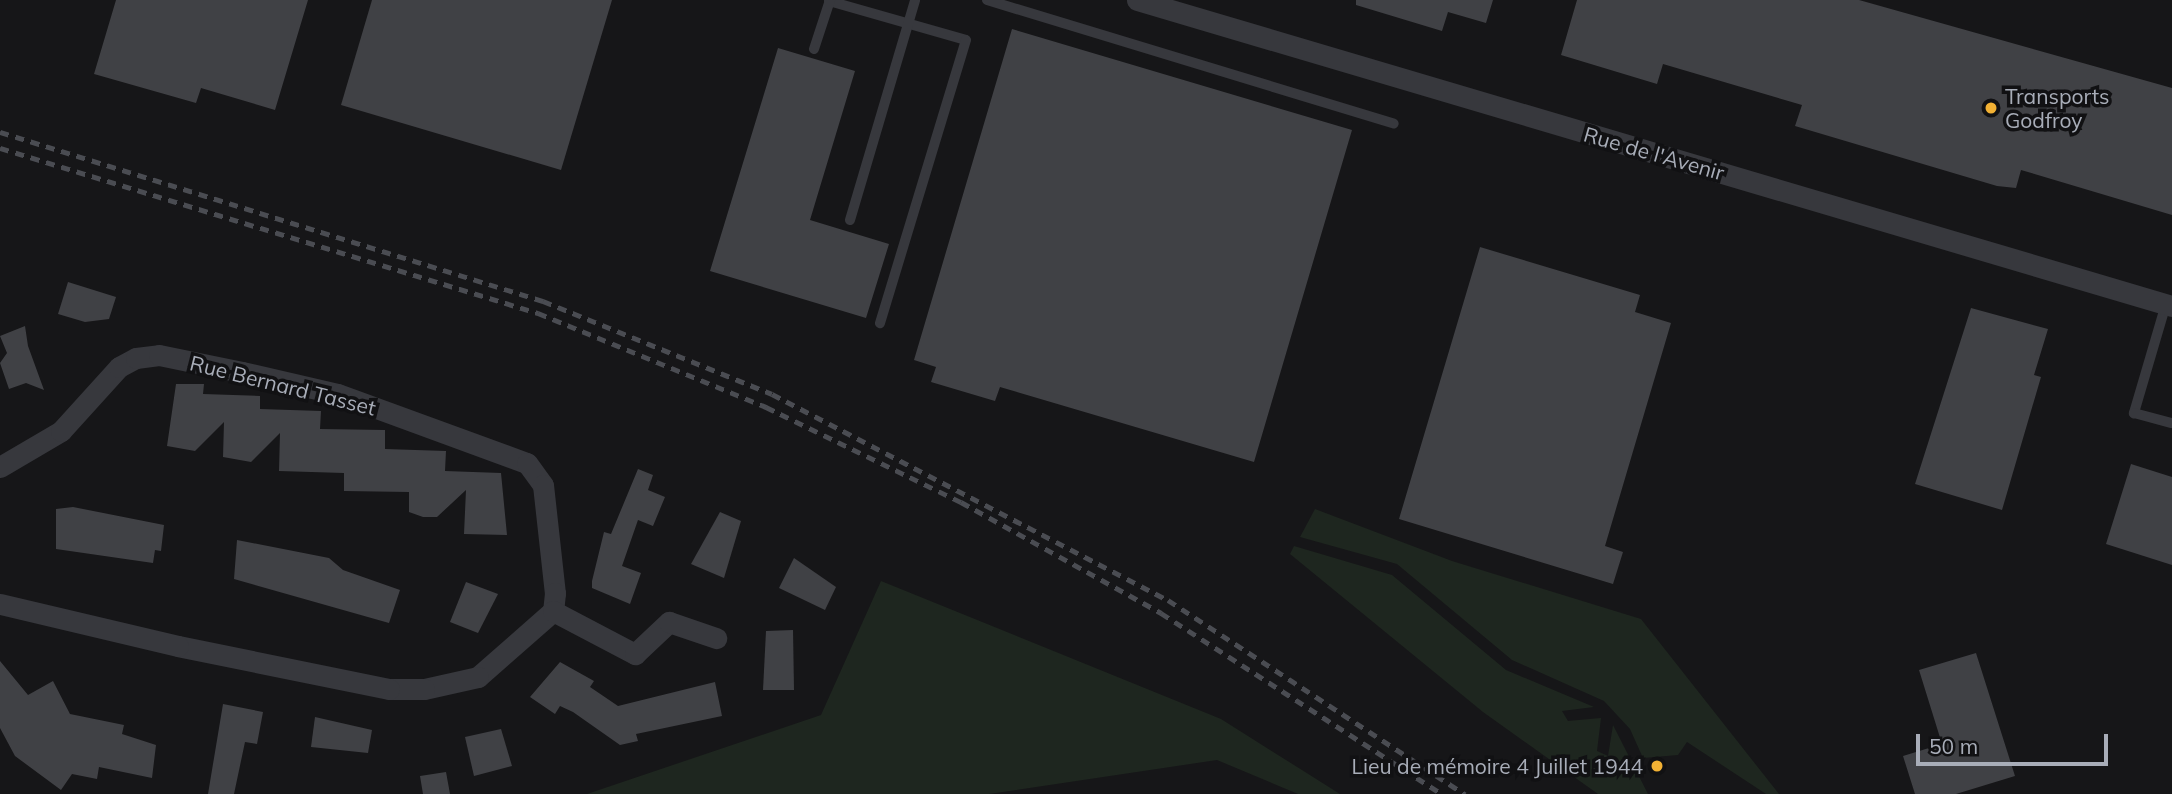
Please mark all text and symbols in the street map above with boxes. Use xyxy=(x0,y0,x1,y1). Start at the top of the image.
place label: Transports Godfroy xyxy=(2005,83,2109,133)
marker: Transports Godfroy xyxy=(1983,100,1999,116)
street label: Rue de l'Avenir xyxy=(1581,121,1727,185)
street label: Rue Bernard Tasset xyxy=(187,350,379,420)
scale bar xyxy=(1920,720,2112,764)
text: 50 m xyxy=(1929,733,1978,759)
place label: Lieu de mémoire 4 Juillet 1944 xyxy=(1352,753,1643,779)
marker: Lieu de mémoire 4 Juillet 1944 xyxy=(1649,758,1665,774)

